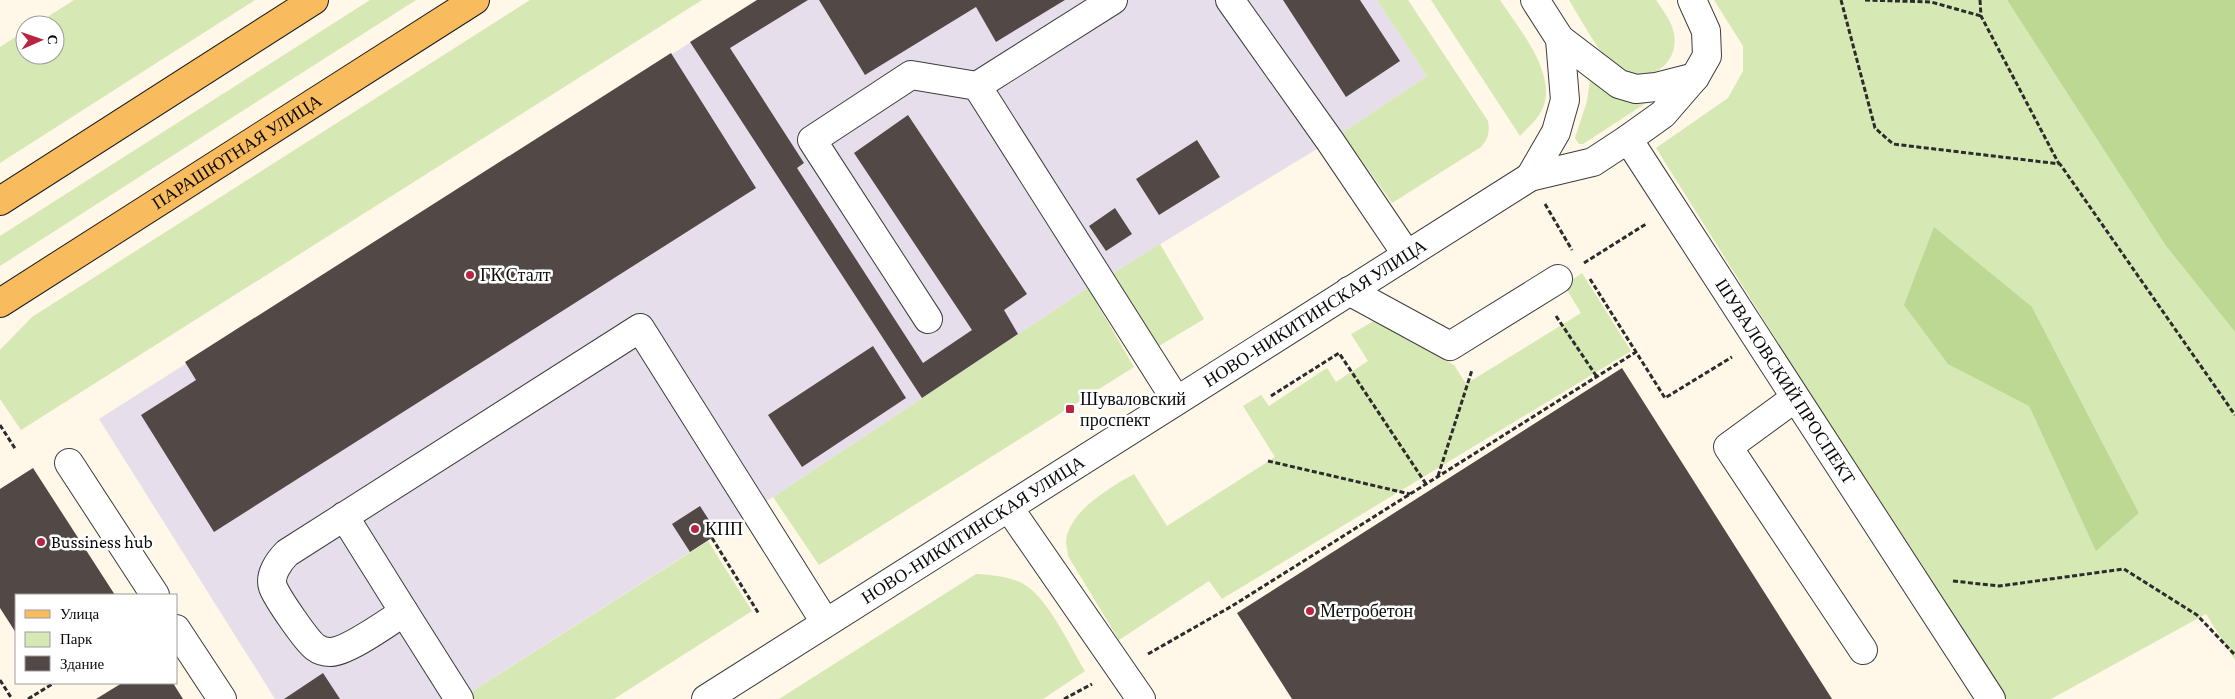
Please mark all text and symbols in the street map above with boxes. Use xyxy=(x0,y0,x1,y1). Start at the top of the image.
north arrow xyxy=(15,15,65,65)
text: С xyxy=(45,34,61,45)
street label: ПАРАШЮТНАЯ УЛИЦА xyxy=(148,90,325,213)
street label: НОВО-НИКИТИНСКАЯ УЛИЦА xyxy=(1200,235,1430,391)
place label: ГК Сталт xyxy=(480,265,551,285)
marker: ГК Сталт xyxy=(464,269,476,281)
street label: ШУВАЛОВСКИЙ ПРОСПЕКТ xyxy=(1711,275,1859,488)
place label: Шуваловский проспект xyxy=(1080,389,1186,430)
marker: Шуваловский проспект xyxy=(1064,403,1076,415)
street label: НОВО-НИКИТИНСКАЯ УЛИЦА xyxy=(858,452,1088,608)
place label: КПП xyxy=(705,519,743,539)
marker: КПП xyxy=(689,523,701,535)
place label: Bussiness hub xyxy=(51,532,153,552)
marker: Bussiness hub xyxy=(35,536,47,548)
legend xyxy=(15,594,178,684)
place label: Метробетон xyxy=(1320,601,1413,621)
marker: Метробетон xyxy=(1304,605,1316,617)
text: Улица xyxy=(60,606,99,622)
text: Парк xyxy=(60,631,93,647)
text: Здание xyxy=(60,656,104,672)

